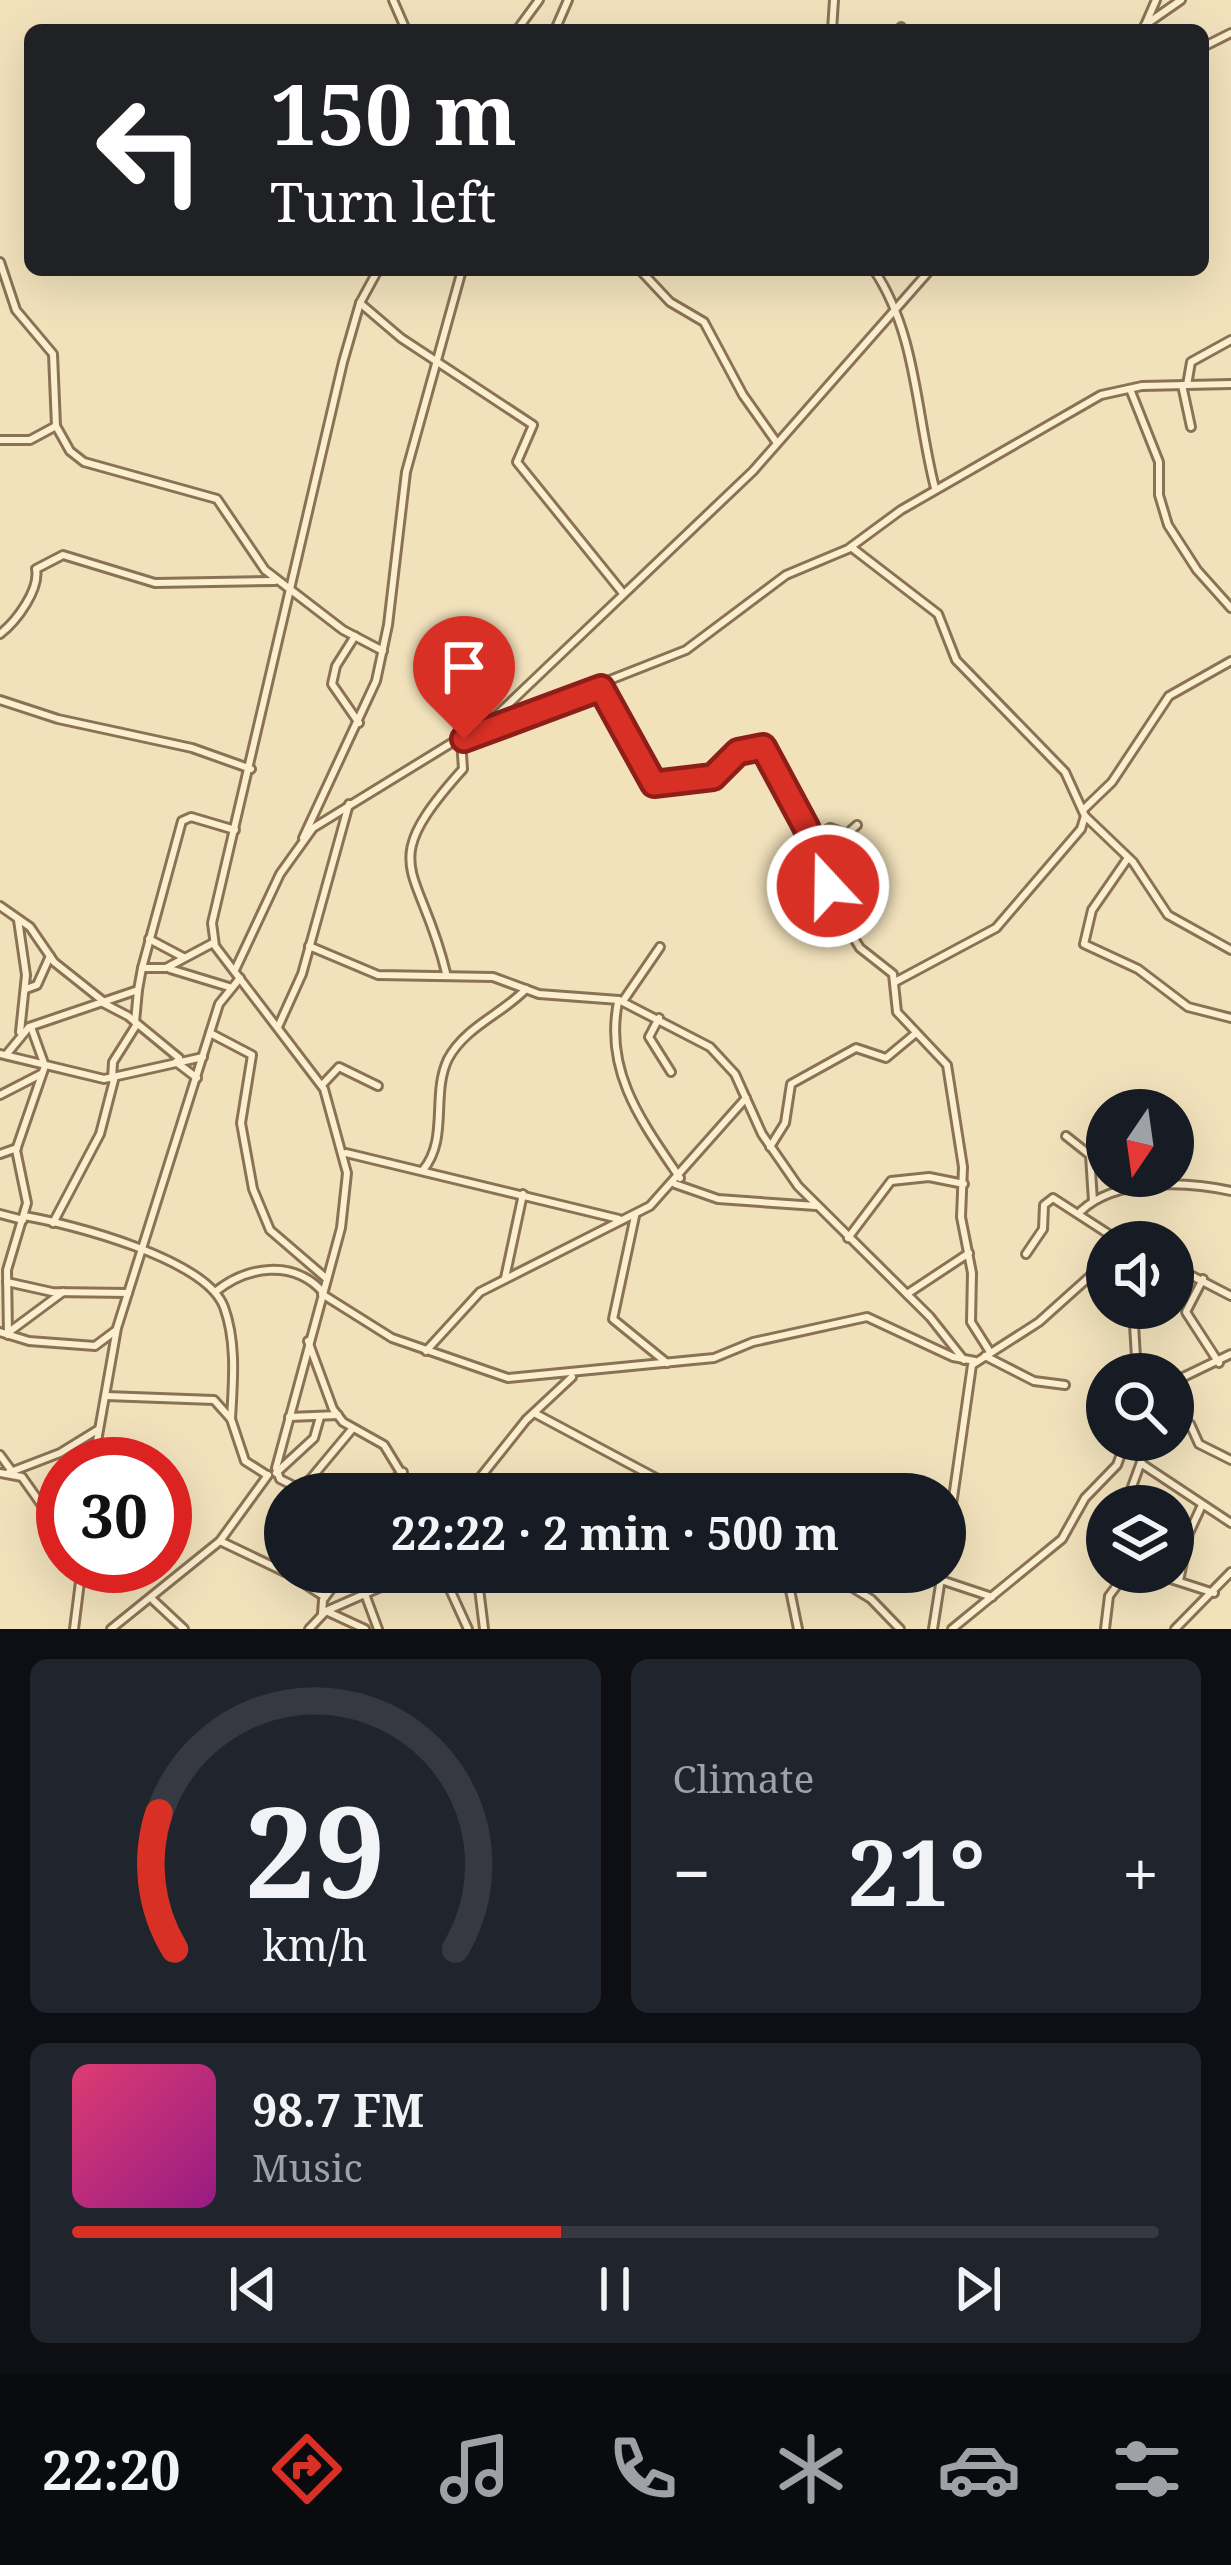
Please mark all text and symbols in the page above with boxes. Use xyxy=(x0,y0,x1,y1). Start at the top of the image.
text: 150 m xyxy=(270,55,517,170)
icon: left xyxy=(72,72,228,228)
text: Turn left xyxy=(270,164,496,238)
pin xyxy=(413,616,515,739)
icon: arrive xyxy=(431,634,497,700)
position arrow xyxy=(765,823,891,949)
north arrow xyxy=(1086,1089,1194,1197)
map controls xyxy=(1086,1089,1194,1593)
button: sound xyxy=(1086,1221,1194,1329)
button: search xyxy=(1086,1353,1194,1461)
speed limit sign: 30 xyxy=(36,1437,192,1593)
button: layers xyxy=(1086,1485,1194,1593)
text: 22:22 · 2 min · 500 m xyxy=(391,1502,839,1563)
text: Climate xyxy=(673,1751,814,1804)
text: 29 xyxy=(245,1765,386,1935)
text: 21° xyxy=(848,1810,985,1932)
text: − xyxy=(673,1827,711,1917)
text: + xyxy=(1122,1827,1159,1917)
text: km/h xyxy=(263,1915,368,1974)
text: 98.7 FM xyxy=(252,2079,424,2140)
text: Music xyxy=(252,2140,363,2193)
icon: previous xyxy=(220,2256,286,2322)
icon: pause xyxy=(582,2256,648,2322)
icon: next xyxy=(945,2256,1011,2322)
icon: directions xyxy=(265,2427,349,2511)
icon: music xyxy=(433,2427,517,2511)
icon: phone xyxy=(601,2427,685,2511)
icon: climate xyxy=(769,2427,853,2511)
icon: car xyxy=(937,2427,1021,2511)
icon: filters xyxy=(1105,2427,1189,2511)
text: 22:20 xyxy=(42,2432,181,2506)

